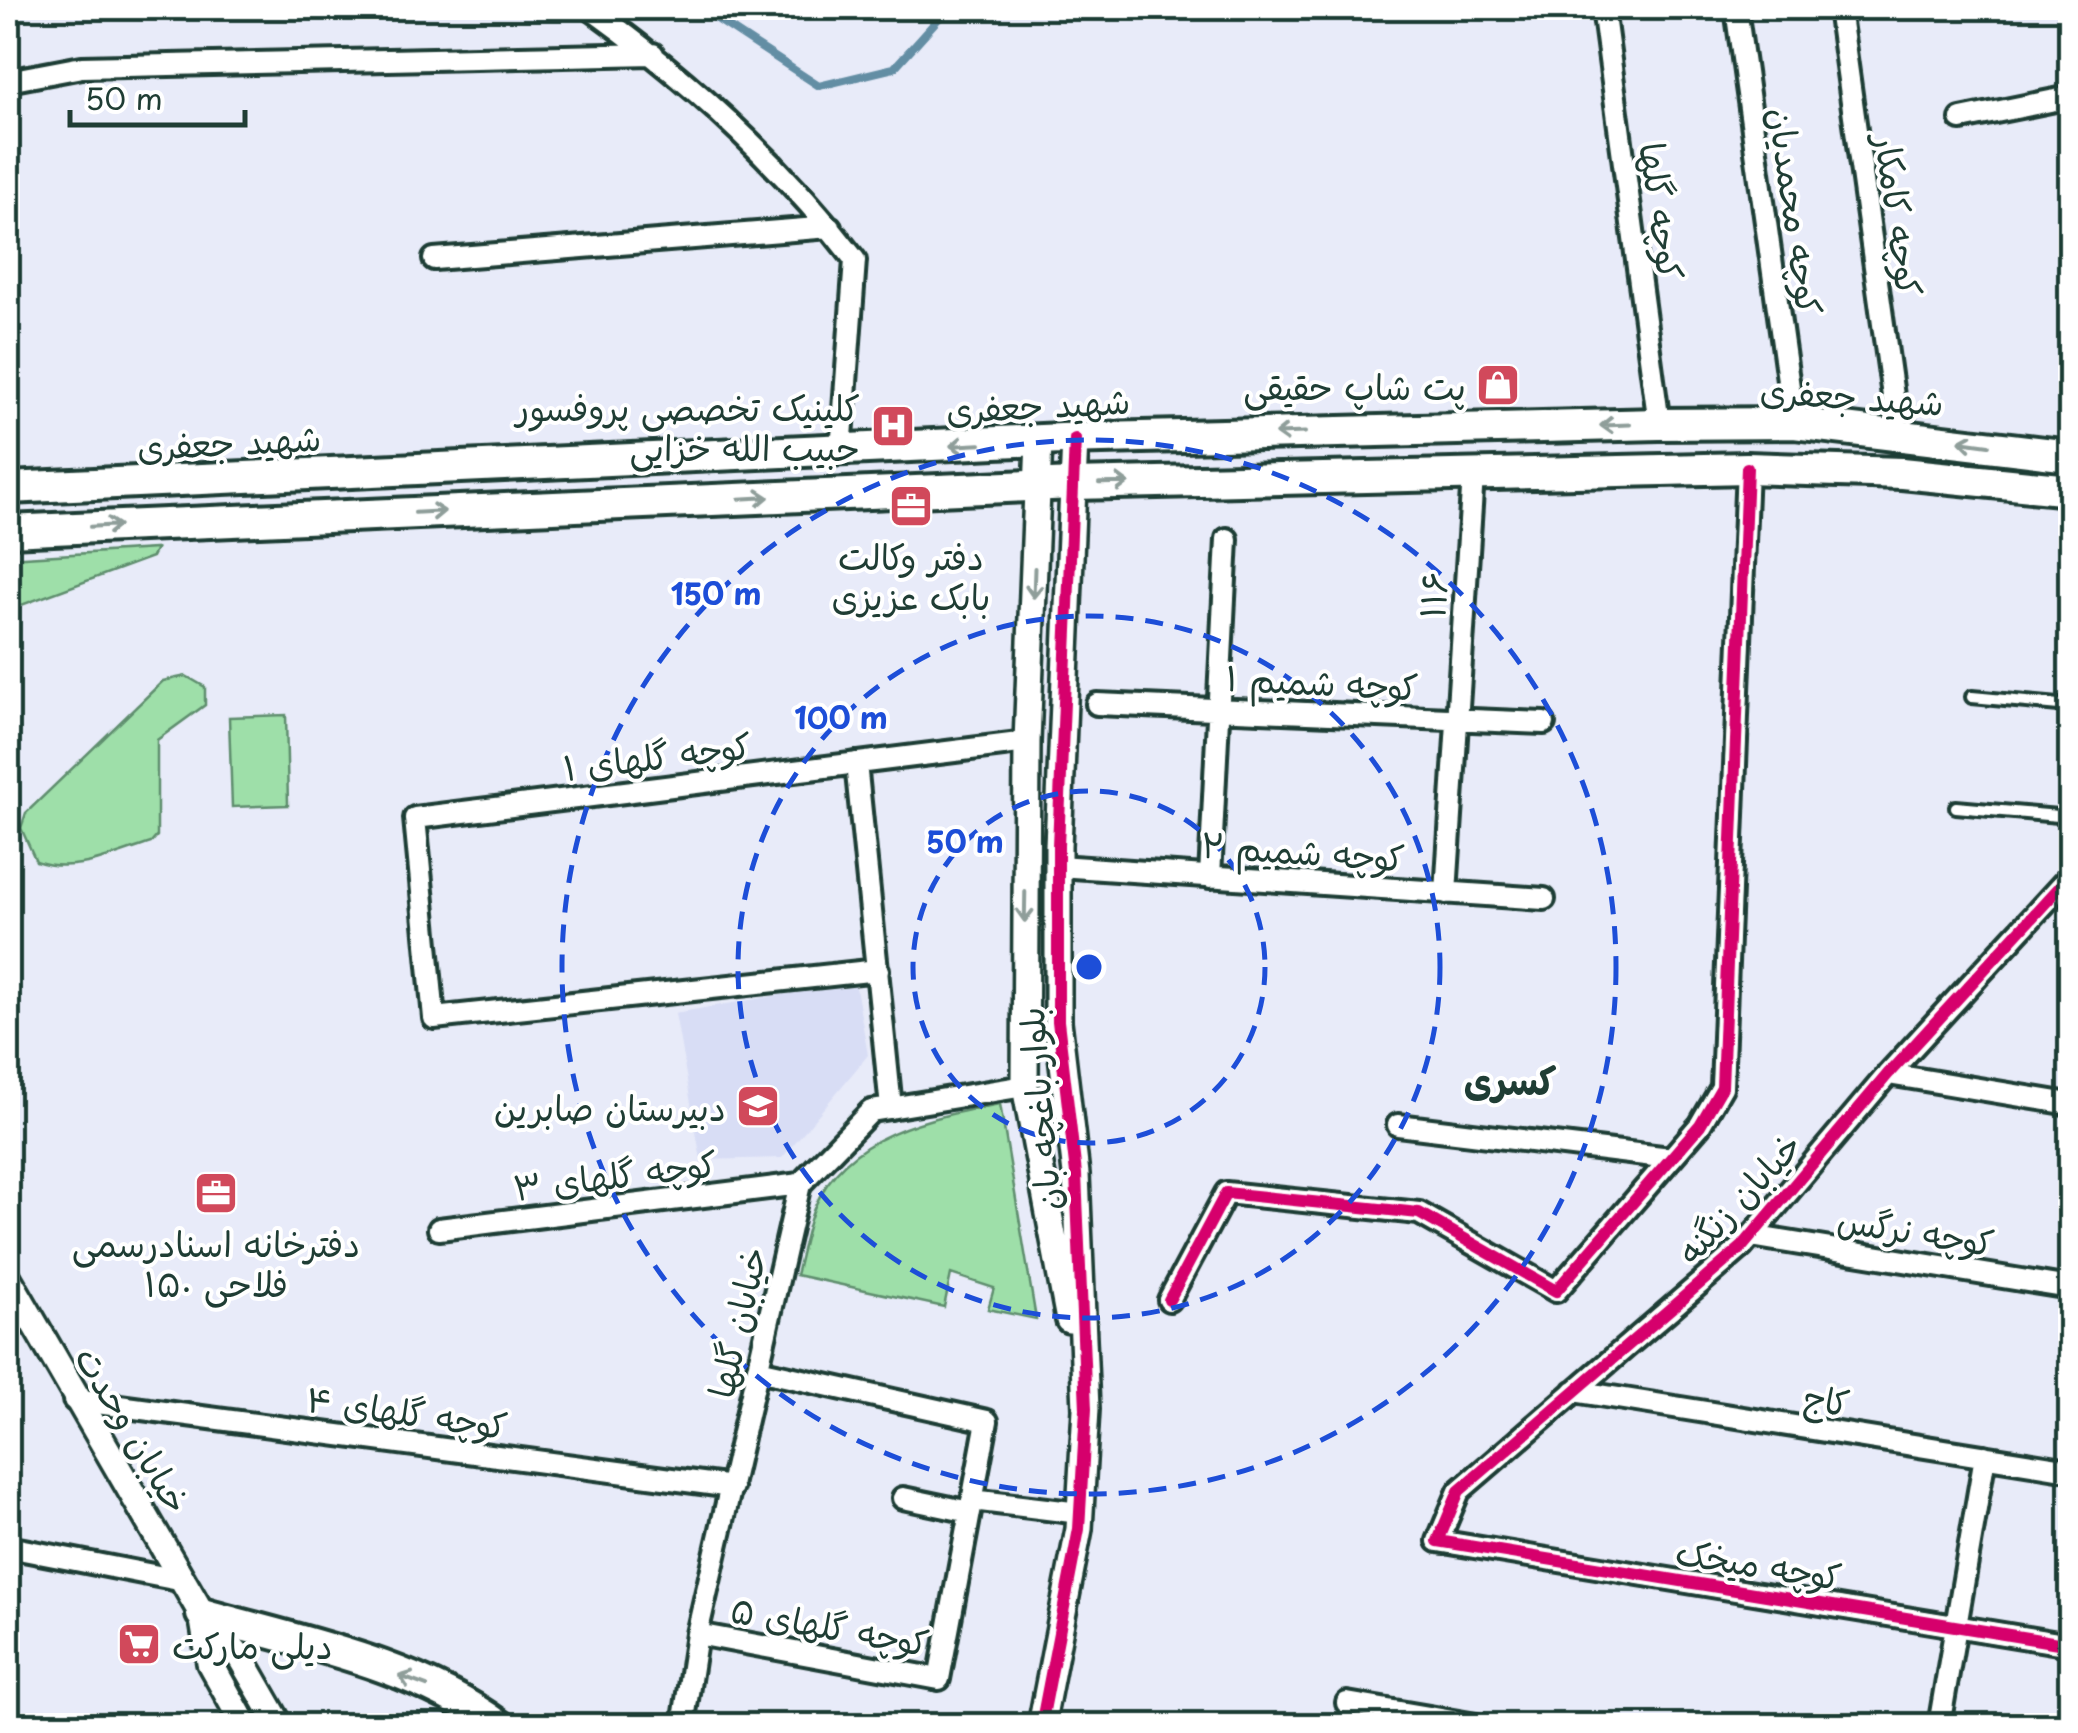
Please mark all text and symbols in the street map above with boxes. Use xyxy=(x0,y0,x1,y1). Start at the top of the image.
scale bar xyxy=(70,65,245,127)
text: 50 m xyxy=(85,75,163,120)
street label: کوچه محمدیان xyxy=(1756,104,1838,318)
street label: کوچه کامکار xyxy=(1862,127,1938,300)
street label: کوچه گلها xyxy=(1627,139,1699,283)
place label: پت شاپ حقیقی xyxy=(1243,359,1466,412)
shop icon: پت شاپ حقیقی xyxy=(1475,362,1521,408)
street label: شهید جعفری xyxy=(1758,362,1946,428)
street label: شهید جعفری xyxy=(945,373,1131,435)
place label: کلینیک تخصصی پروفسور حبیب الله خزایی xyxy=(513,380,860,473)
hospital icon: کلینیک تخصصی پروفسور حبیب الله خزایی xyxy=(870,403,916,449)
street label: شهید جعفری xyxy=(136,410,322,472)
one-way arrow xyxy=(1600,416,1632,435)
one-way arrow xyxy=(1275,424,1307,443)
one-way arrow xyxy=(1958,433,1991,451)
one-way arrow xyxy=(950,436,982,455)
one-way arrow xyxy=(1097,473,1129,492)
office icon: دفتر وکالت بابک عزیزی xyxy=(888,483,934,529)
one-way arrow xyxy=(738,488,770,507)
one-way arrow xyxy=(413,502,445,521)
one-way arrow xyxy=(88,517,120,536)
place label: دفتر وکالت بابک عزیزی xyxy=(831,529,991,622)
one-way arrow xyxy=(1024,566,1043,598)
text: 150 m xyxy=(671,570,761,615)
street label: ۱۱۶ xyxy=(1404,570,1460,620)
street label: کوچه شمیم ۱ xyxy=(1224,649,1420,716)
text: 100 m xyxy=(794,694,888,739)
street label: کوچه گلهای ۱ xyxy=(560,717,754,793)
street label: کوچه شمیم ۲ xyxy=(1199,816,1407,887)
text: 50 m xyxy=(926,818,1004,863)
one-way arrow xyxy=(1015,891,1034,923)
centre of rings xyxy=(1071,949,1107,985)
street label: بلوار باغچه بان xyxy=(1003,1005,1073,1213)
district label: کسری xyxy=(1464,1051,1556,1108)
place label: دبیرستان صابرین xyxy=(494,1080,726,1133)
school or university icon: دبیرستان صابرین xyxy=(735,1083,781,1129)
street label: خیابان زنگنه xyxy=(1663,1119,1813,1275)
street label: کوچه گلهای ۳ xyxy=(510,1135,720,1213)
office icon: دفترخانه اسنادرسمی ۱۵۰ فلاحی xyxy=(193,1170,239,1216)
street label: کوچه نرگس xyxy=(1834,1191,1998,1269)
place label: دفترخانه اسنادرسمی ۱۵۰ فلاحی xyxy=(72,1216,360,1309)
street label: خیابان گلها xyxy=(693,1241,779,1403)
street label: خیابان وحدت xyxy=(63,1335,205,1523)
street label: کاج xyxy=(1800,1369,1854,1429)
street label: کوچه گلهای ۴ xyxy=(303,1371,511,1451)
street label: کوچه میخک xyxy=(1672,1524,1846,1602)
street label: کوچه گلهای ۵ xyxy=(727,1581,933,1669)
place label: دیلی مارکت xyxy=(172,1618,333,1671)
supermarket icon: دیلی مارکت xyxy=(116,1621,162,1667)
one-way arrow xyxy=(399,1671,430,1689)

